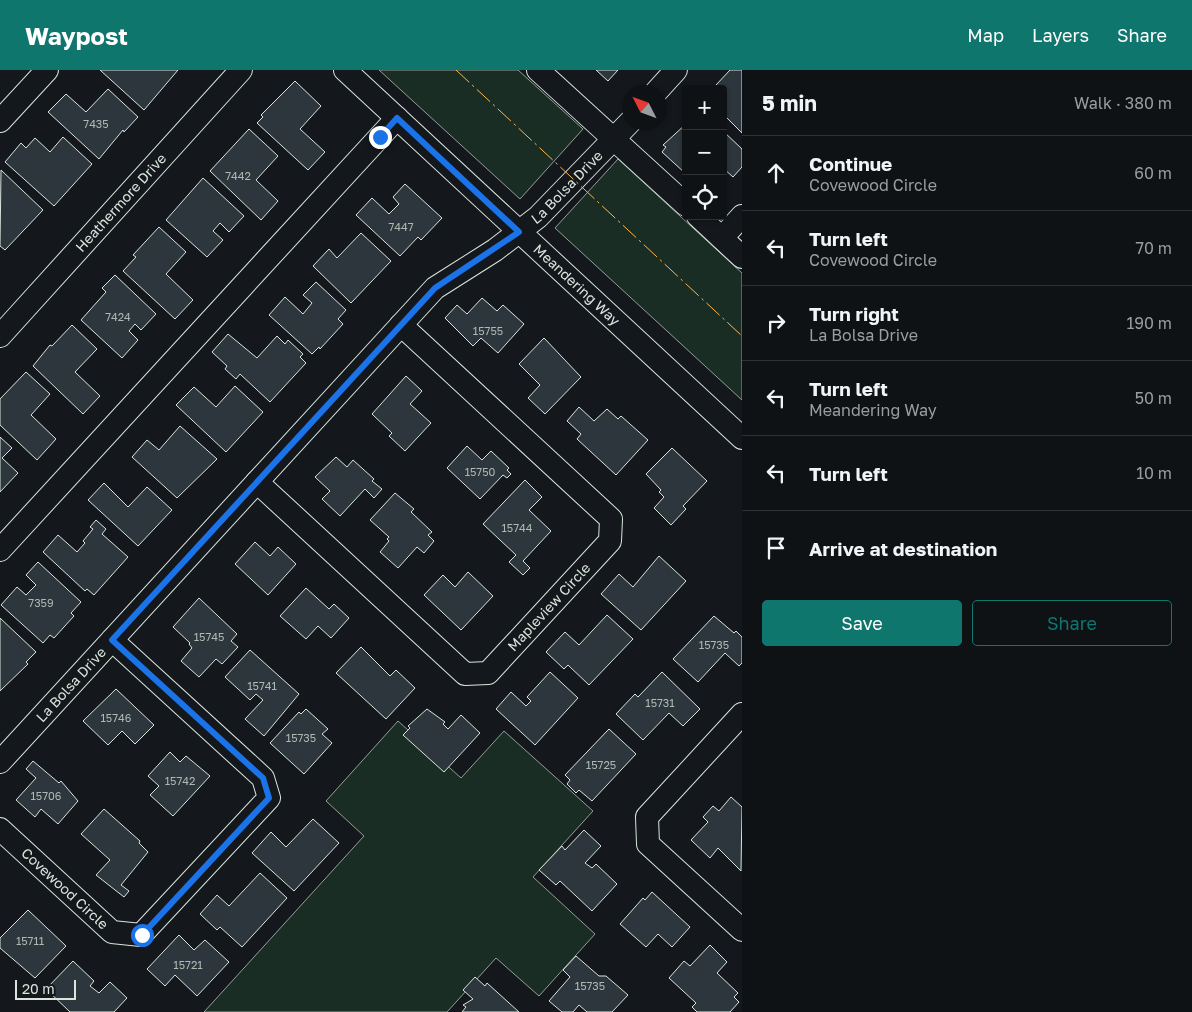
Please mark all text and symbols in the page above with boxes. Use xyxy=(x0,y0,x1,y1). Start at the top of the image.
text: Waypost xyxy=(25,21,128,50)
text: Map xyxy=(967,24,1004,46)
text: Layers xyxy=(1032,24,1089,46)
text: Share xyxy=(1117,24,1167,46)
north arrow xyxy=(622,85,667,130)
map controls xyxy=(682,85,727,220)
button: + xyxy=(682,85,727,130)
text: 5 min xyxy=(762,90,817,116)
text: Walk · 380 m xyxy=(1074,93,1172,113)
house number: 7435 xyxy=(83,117,109,130)
route end xyxy=(369,126,392,149)
button: − xyxy=(682,130,727,175)
street label: La Bolsa Drive xyxy=(528,147,606,227)
street label: Heathermore Drive xyxy=(72,150,169,255)
text: Continue xyxy=(809,152,892,175)
icon: ahead xyxy=(762,159,790,187)
text: 60 m xyxy=(1134,163,1172,183)
house number: 7442 xyxy=(225,169,251,182)
button: locate xyxy=(682,175,727,220)
text: Covewood Circle xyxy=(809,175,937,195)
house number: 7447 xyxy=(388,220,414,233)
text: Turn left xyxy=(809,227,888,250)
icon: left xyxy=(762,234,790,262)
text: 70 m xyxy=(1135,238,1172,258)
street label: Meandering Way xyxy=(530,240,624,329)
text: Covewood Circle xyxy=(809,250,937,270)
text: Turn right xyxy=(809,302,899,325)
icon: right xyxy=(762,309,790,337)
house number: 7424 xyxy=(105,310,131,323)
text: 190 m xyxy=(1126,313,1172,333)
house number: 15755 xyxy=(473,324,503,337)
text: La Bolsa Drive xyxy=(809,325,918,345)
text: Turn left xyxy=(809,377,888,400)
icon: left xyxy=(762,384,790,412)
text: 50 m xyxy=(1135,388,1172,408)
text: Meandering Way xyxy=(809,400,937,420)
icon: left xyxy=(762,459,790,487)
text: Turn left xyxy=(809,462,888,485)
text: 10 m xyxy=(1136,463,1172,483)
house number: 15750 xyxy=(465,465,496,478)
house number: 15744 xyxy=(502,521,533,534)
icon: arrive xyxy=(762,534,790,562)
text: Arrive at destination xyxy=(809,537,997,560)
street label: Mapleview Circle xyxy=(504,559,594,654)
house number: 7359 xyxy=(28,596,54,609)
button: Save xyxy=(762,600,962,646)
button: Share xyxy=(972,600,1172,646)
house number: 15745 xyxy=(194,630,224,643)
house number: 15735 xyxy=(699,638,729,651)
street label: La Bolsa Drive xyxy=(32,643,109,725)
house number: 15741 xyxy=(247,679,277,692)
house number: 15731 xyxy=(645,696,675,709)
house number: 15746 xyxy=(101,711,132,724)
house number: 15735 xyxy=(286,731,316,744)
house number: 15725 xyxy=(586,758,616,771)
house number: 15742 xyxy=(165,774,195,787)
house number: 15706 xyxy=(30,789,62,802)
street label: Covewood Circle xyxy=(18,844,112,932)
route start xyxy=(131,924,154,947)
house number: 15711 xyxy=(16,934,44,947)
house number: 15721 xyxy=(173,958,203,971)
scale bar xyxy=(15,977,76,1000)
house number: 15735 xyxy=(575,979,605,992)
text: 20 m xyxy=(22,980,55,997)

